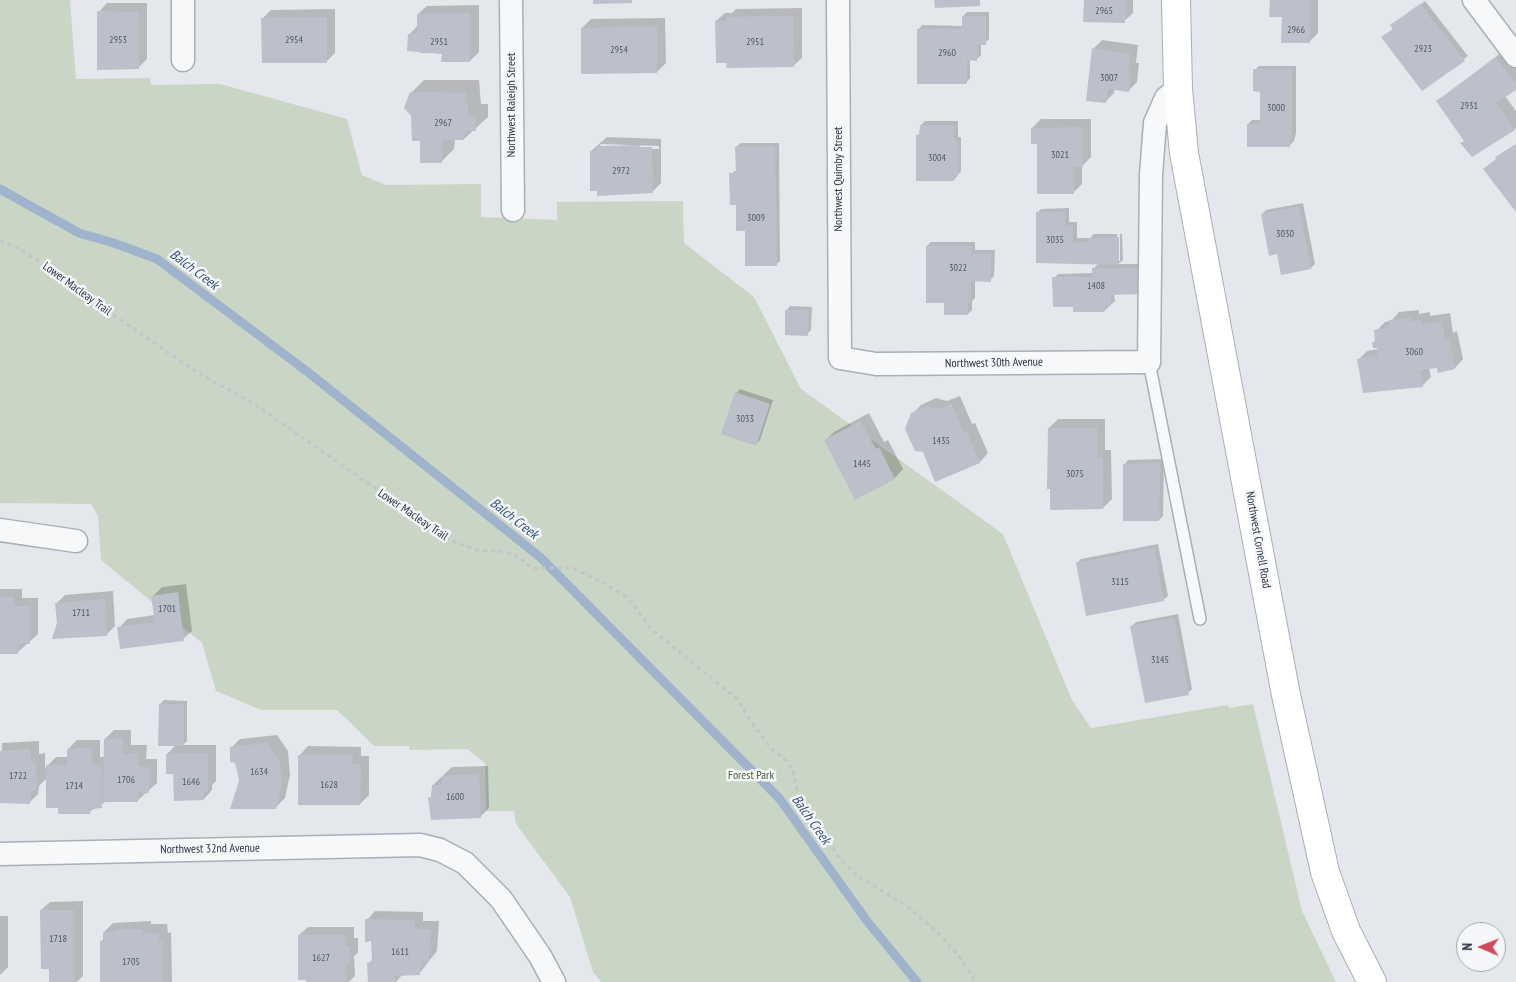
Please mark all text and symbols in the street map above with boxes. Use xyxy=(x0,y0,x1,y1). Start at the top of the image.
house number: 2965 xyxy=(1095,5,1113,17)
house number: 2966 xyxy=(1287,24,1305,36)
house number: 2953 xyxy=(109,34,127,46)
house number: 2954 xyxy=(285,34,303,46)
house number: 2951 xyxy=(430,36,448,48)
house number: 2951 xyxy=(746,36,764,48)
house number: 2923 xyxy=(1414,43,1432,55)
house number: 2954 xyxy=(610,44,628,56)
house number: 2960 xyxy=(938,47,956,59)
street label: Northwest Raleigh Street xyxy=(505,53,519,157)
house number: 3007 xyxy=(1100,72,1118,84)
house number: 2931 xyxy=(1460,100,1478,112)
house number: 3000 xyxy=(1267,102,1285,114)
house number: 2967 xyxy=(434,117,452,129)
street label: Northwest Quimby Street xyxy=(832,127,846,231)
house number: 3021 xyxy=(1051,149,1069,161)
house number: 3004 xyxy=(928,152,946,164)
house number: 2972 xyxy=(612,165,630,177)
house number: 3009 xyxy=(747,212,765,224)
house number: 3030 xyxy=(1276,228,1294,240)
house number: 3035 xyxy=(1046,234,1064,246)
water label: Balch Creek xyxy=(166,246,222,294)
street label: Lower Macleay Trail xyxy=(40,259,114,319)
house number: 3022 xyxy=(949,262,967,274)
house number: 1408 xyxy=(1087,280,1105,292)
house number: 3060 xyxy=(1405,346,1423,358)
street label: Northwest 30th Avenue xyxy=(945,355,1043,371)
house number: 3033 xyxy=(736,413,754,425)
house number: 1435 xyxy=(932,435,950,447)
house number: 1445 xyxy=(853,458,871,470)
house number: 3075 xyxy=(1066,468,1084,480)
street label: Lower Macleay Trail xyxy=(375,486,451,544)
street label: Northwest Cornell Road xyxy=(1242,490,1274,590)
water label: Balch Creek xyxy=(487,495,541,543)
house number: 3115 xyxy=(1111,576,1129,588)
house number: 1701 xyxy=(158,603,176,615)
house number: 1711 xyxy=(72,607,90,619)
house number: 3145 xyxy=(1151,654,1169,666)
house number: 1634 xyxy=(250,766,268,778)
park label: Forest Park xyxy=(728,769,774,783)
house number: 1722 xyxy=(9,770,27,782)
house number: 1706 xyxy=(117,774,135,786)
house number: 1646 xyxy=(182,776,200,788)
house number: 1628 xyxy=(320,779,338,791)
house number: 1714 xyxy=(65,780,83,792)
house number: 1600 xyxy=(446,791,464,803)
water label: Balch Creek xyxy=(788,792,834,848)
street label: Northwest 32nd Avenue xyxy=(160,841,260,857)
north arrow xyxy=(1456,922,1506,972)
house number: 1718 xyxy=(49,933,67,945)
text: N xyxy=(1458,943,1476,951)
house number: 1611 xyxy=(391,946,409,958)
house number: 1627 xyxy=(312,952,330,964)
house number: 1705 xyxy=(122,956,140,968)

